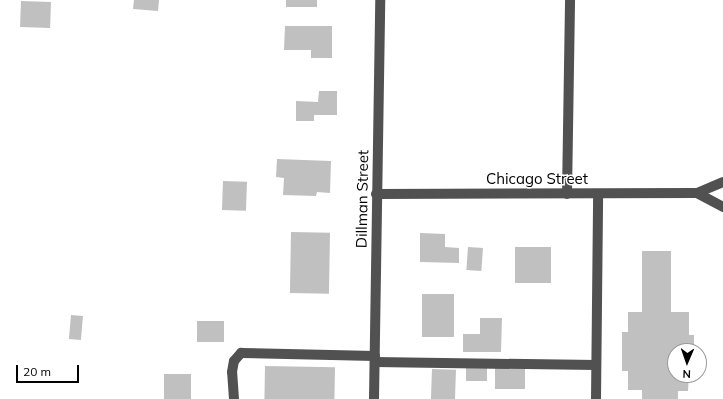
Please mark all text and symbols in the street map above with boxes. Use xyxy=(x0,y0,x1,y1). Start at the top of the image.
street label: Dillman Street xyxy=(352,150,372,248)
street label: Chicago Street xyxy=(486,170,588,188)
north arrow xyxy=(667,343,707,383)
scale bar xyxy=(18,357,81,383)
text: 20 m xyxy=(23,364,51,379)
text: N xyxy=(682,367,691,381)

